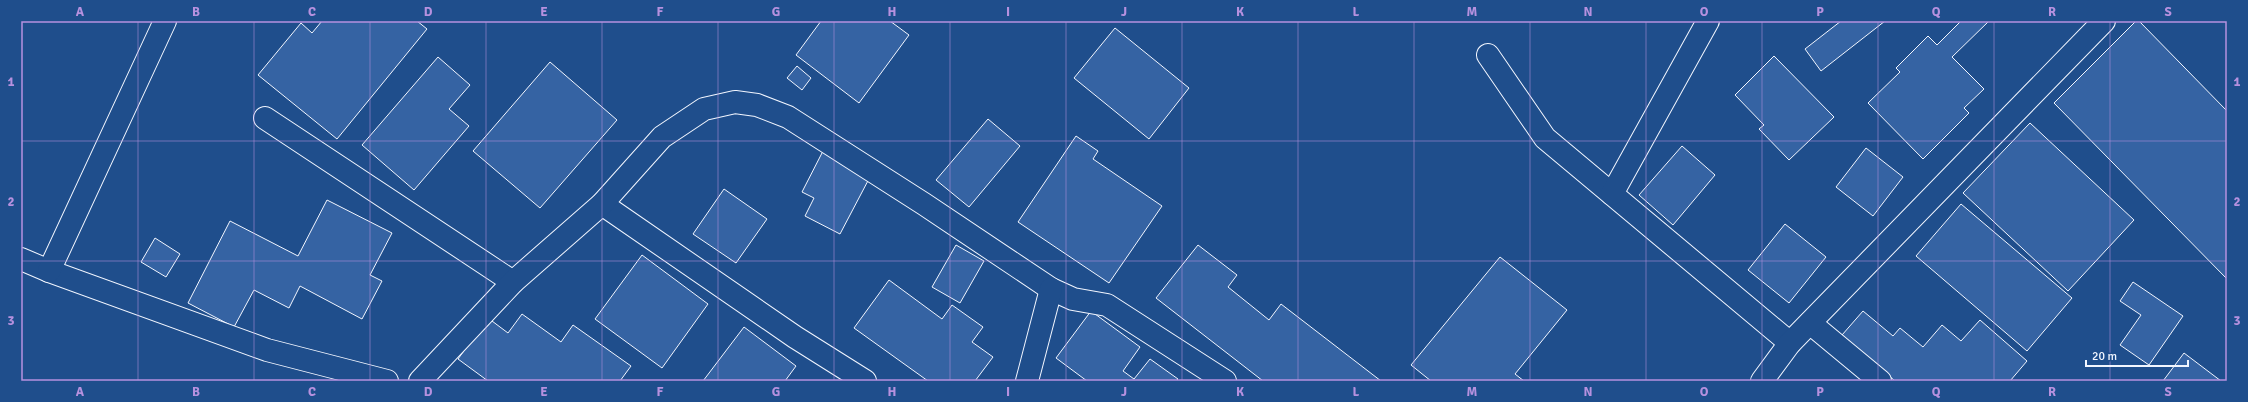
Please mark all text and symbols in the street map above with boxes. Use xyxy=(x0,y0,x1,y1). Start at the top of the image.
text: A xyxy=(76,4,85,20)
text: B xyxy=(192,4,200,20)
text: C xyxy=(308,4,316,20)
text: D xyxy=(424,4,433,20)
text: E xyxy=(540,4,548,20)
text: F xyxy=(657,4,664,20)
text: G xyxy=(772,4,780,20)
text: H xyxy=(888,4,896,20)
text: I xyxy=(1006,4,1010,20)
text: J xyxy=(1121,4,1127,20)
text: K xyxy=(1236,4,1244,20)
text: L xyxy=(1353,4,1360,20)
text: M xyxy=(1467,4,1478,20)
text: N xyxy=(1583,4,1593,20)
text: O xyxy=(1700,4,1709,20)
text: P xyxy=(1816,4,1824,20)
text: Q xyxy=(1932,4,1941,20)
text: R xyxy=(2048,4,2056,20)
text: S xyxy=(2164,4,2172,20)
text: 1 xyxy=(7,74,15,90)
text: 1 xyxy=(2233,74,2241,90)
text: 2 xyxy=(7,194,15,210)
text: 2 xyxy=(2233,194,2241,210)
text: 3 xyxy=(7,313,15,329)
text: 3 xyxy=(2233,313,2241,329)
scale bar xyxy=(2086,342,2188,368)
text: 20 m xyxy=(2092,349,2117,364)
text: A xyxy=(76,384,85,400)
text: B xyxy=(192,384,200,400)
text: C xyxy=(308,384,316,400)
text: D xyxy=(424,384,433,400)
text: E xyxy=(540,384,548,400)
text: F xyxy=(657,384,664,400)
text: G xyxy=(772,384,780,400)
text: H xyxy=(888,384,896,400)
text: I xyxy=(1006,384,1010,400)
text: J xyxy=(1121,384,1127,400)
text: K xyxy=(1236,384,1244,400)
text: L xyxy=(1353,384,1360,400)
text: M xyxy=(1467,384,1478,400)
text: N xyxy=(1583,384,1593,400)
text: O xyxy=(1700,384,1709,400)
text: P xyxy=(1816,384,1824,400)
text: Q xyxy=(1932,384,1941,400)
text: R xyxy=(2048,384,2056,400)
text: S xyxy=(2164,384,2172,400)

